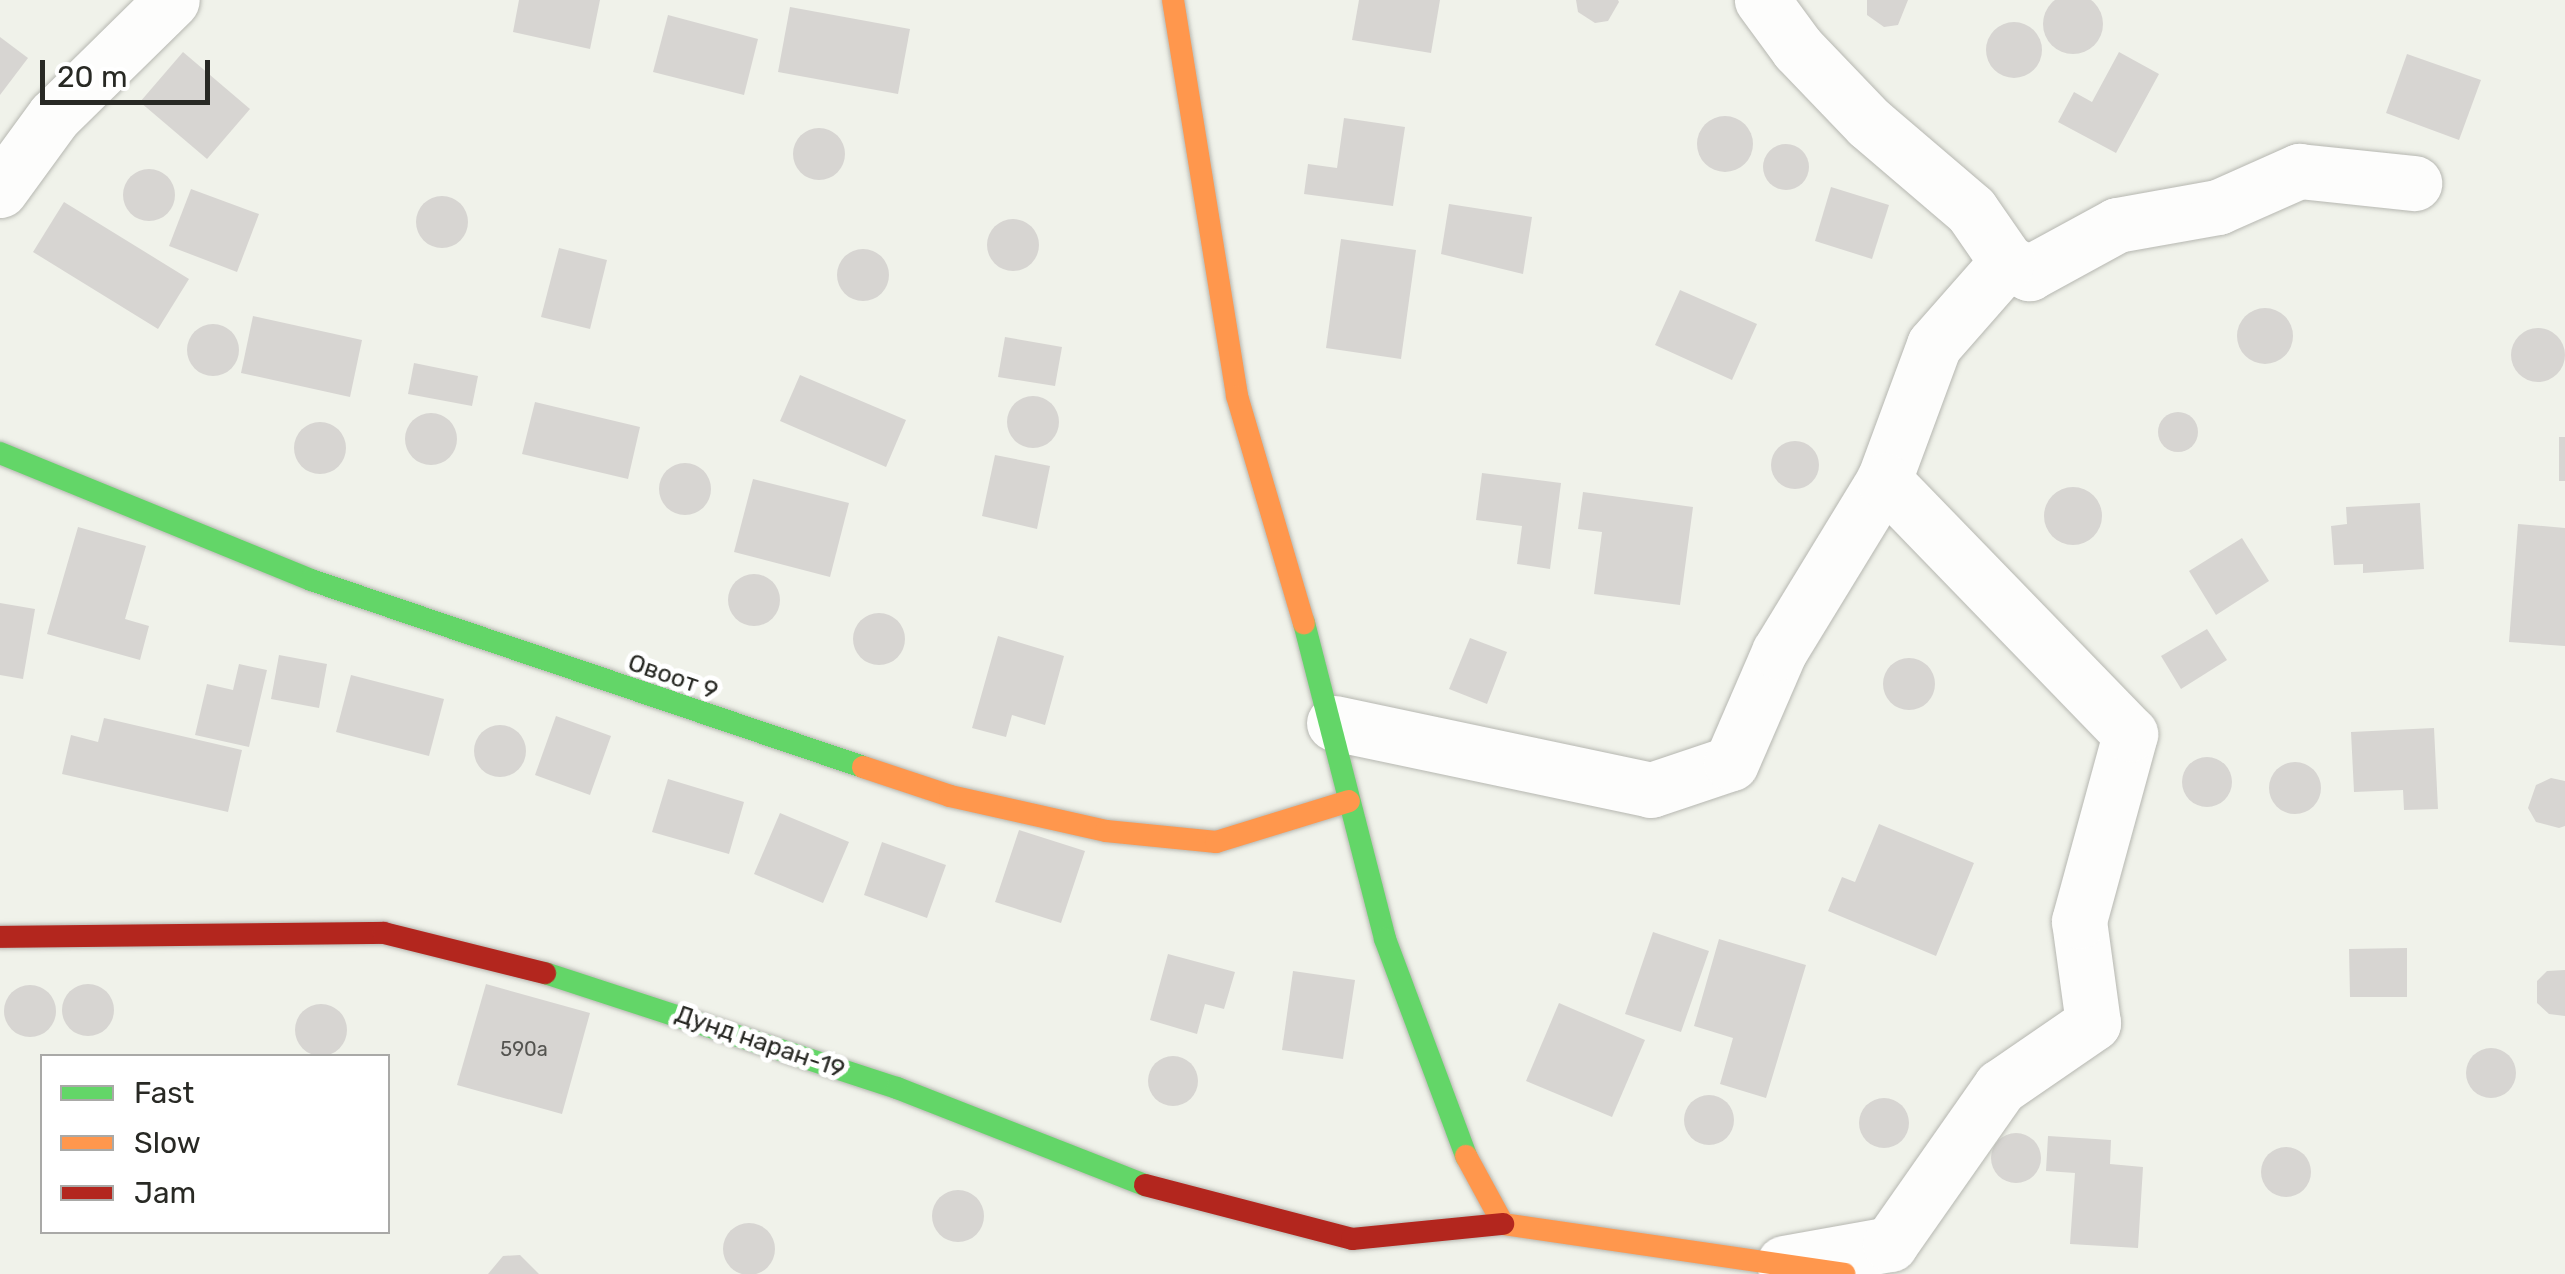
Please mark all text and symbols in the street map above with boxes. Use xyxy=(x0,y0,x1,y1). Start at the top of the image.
scale bar xyxy=(45,40,215,102)
text: 20 m xyxy=(57,59,128,95)
street label: Овоот 9 xyxy=(624,648,722,706)
street label: Дунд наран-19 xyxy=(671,999,849,1085)
house number: 590а xyxy=(500,1037,548,1061)
legend xyxy=(40,1054,390,1234)
text: Fast xyxy=(134,1075,194,1111)
text: Slow xyxy=(134,1125,201,1161)
text: Jam xyxy=(134,1175,196,1211)

